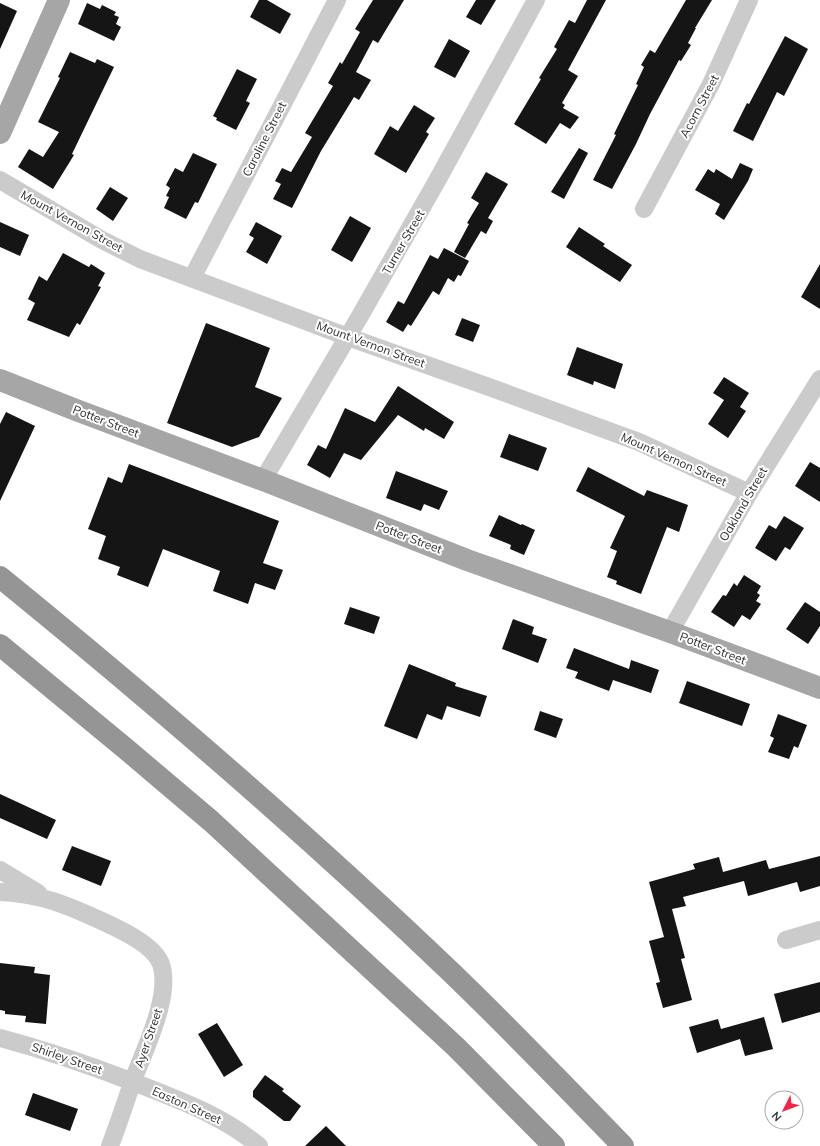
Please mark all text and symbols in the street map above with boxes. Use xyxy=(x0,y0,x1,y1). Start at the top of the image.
street label: Acorn Street xyxy=(676,72,722,140)
street label: Caroline Street xyxy=(239,99,289,179)
street label: Mount Vernon Street xyxy=(18,187,126,255)
street label: Turner Street xyxy=(379,207,427,277)
street label: Mount Vernon Street xyxy=(315,317,427,371)
street label: Potter Street xyxy=(71,402,141,440)
street label: Mount Vernon Street xyxy=(619,429,729,489)
street label: Oakland Street xyxy=(716,464,770,544)
street label: Potter Street xyxy=(374,518,444,556)
street label: Potter Street xyxy=(678,629,748,667)
street label: Ayer Street xyxy=(131,1006,165,1070)
street label: Shirley Street xyxy=(30,1039,104,1077)
street label: Easton Street xyxy=(150,1083,224,1127)
north arrow xyxy=(764,1090,804,1130)
text: N xyxy=(769,1109,785,1124)

